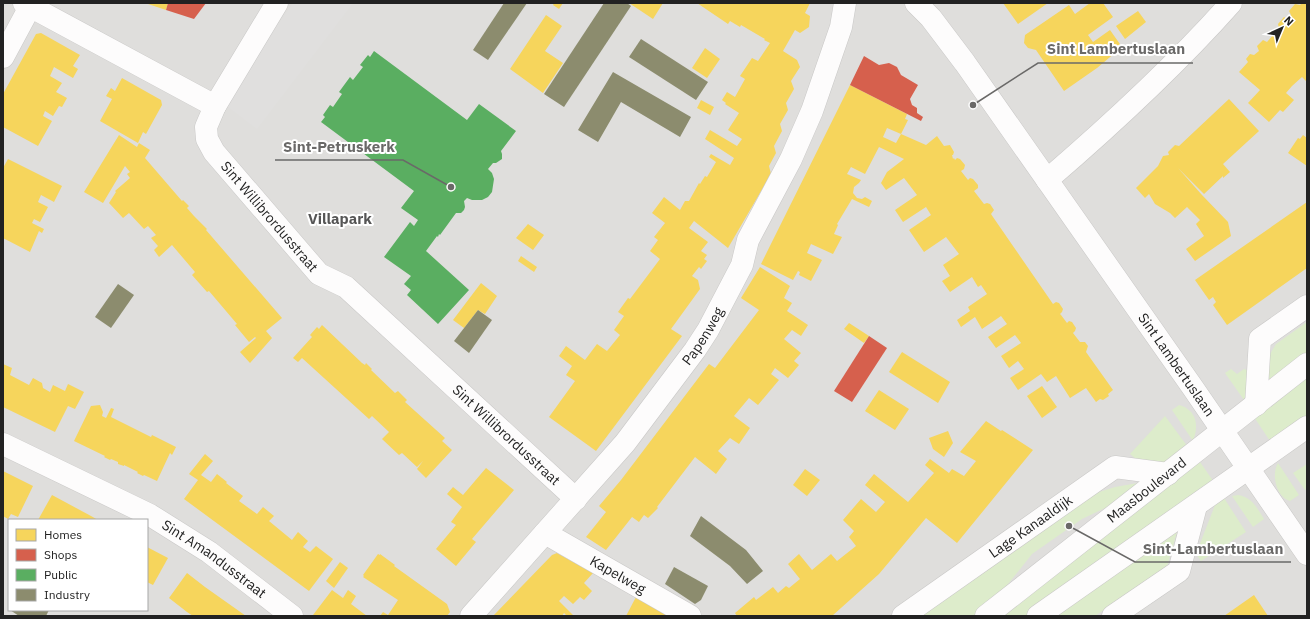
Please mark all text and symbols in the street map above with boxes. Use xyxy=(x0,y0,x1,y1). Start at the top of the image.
north arrow xyxy=(1262,8,1302,48)
text: N xyxy=(1281,13,1297,29)
callout: Sint Lambertuslaan xyxy=(1038,36,1193,63)
text: Sint Lambertuslaan xyxy=(1047,39,1185,58)
callout: Sint-Petruskerk xyxy=(275,133,403,160)
text: Sint-Petruskerk xyxy=(283,137,395,156)
street label: Sint Willibrordusstraat xyxy=(217,157,322,276)
district label: Villapark xyxy=(308,209,372,228)
street label: Papenweg xyxy=(678,303,728,369)
street label: Sint Lambertuslaan xyxy=(1134,309,1219,420)
street label: Sint Willibrordusstraat xyxy=(449,381,564,489)
street label: Maasboulevard xyxy=(1103,453,1190,527)
street label: Lage Kanaaldijk xyxy=(985,490,1076,562)
street label: Sint Amandusstraat xyxy=(159,516,270,602)
legend xyxy=(8,519,148,611)
text: Homes xyxy=(44,527,82,542)
callout: Sint-Lambertuslaan xyxy=(1135,535,1291,562)
text: Sint-Lambertuslaan xyxy=(1143,539,1283,558)
text: Shops xyxy=(44,547,77,562)
street label: Kapelweg xyxy=(587,552,650,598)
text: Public xyxy=(44,567,77,582)
text: Industry xyxy=(44,587,90,602)

